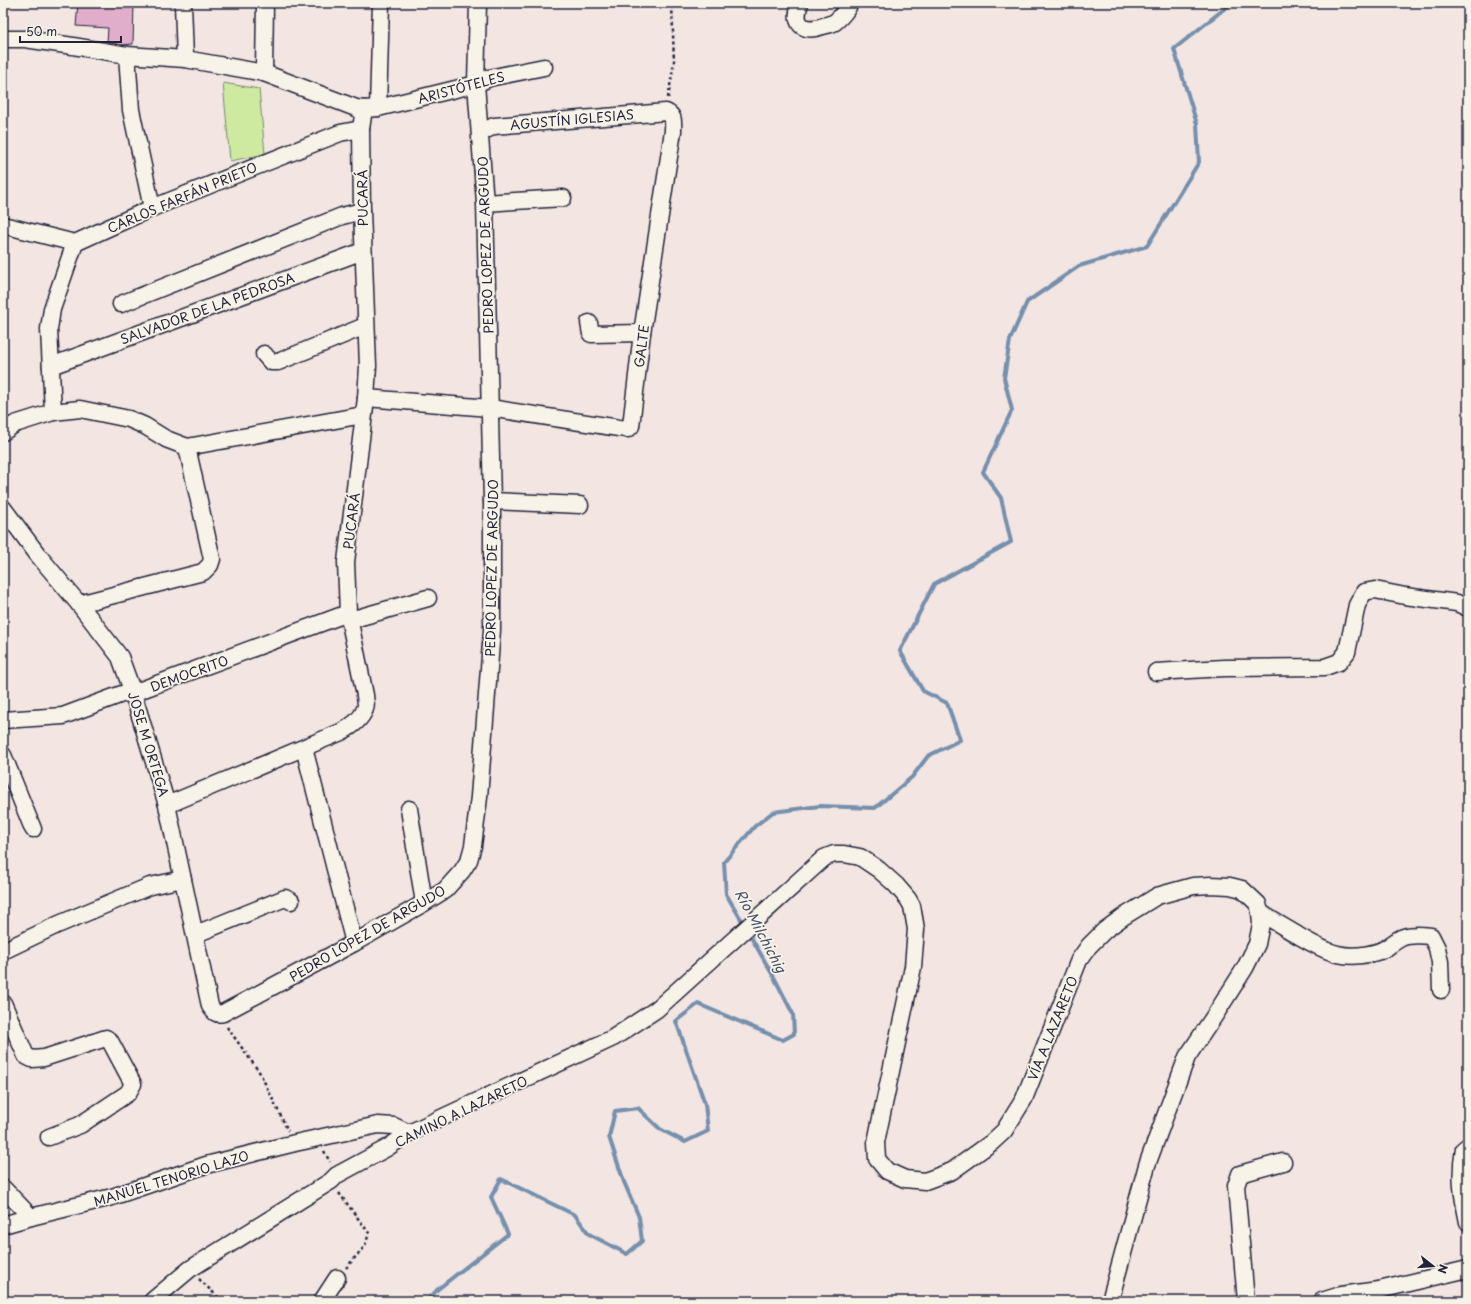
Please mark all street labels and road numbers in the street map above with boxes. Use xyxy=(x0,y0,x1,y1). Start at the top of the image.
street label: ARISTÓTELES xyxy=(415,66,507,108)
street label: AGUSTÍN IGLESIAS xyxy=(509,104,635,134)
street label: PEDRO LOPEZ DE ARGUDO xyxy=(472,156,498,334)
street label: CARLOS FARFÁN PRIETO xyxy=(104,157,260,237)
street label: PUCARÁ xyxy=(352,169,372,227)
street label: SALVADOR DE LA PEDROSA xyxy=(117,268,297,348)
street label: GALTE xyxy=(629,323,653,369)
street label: PEDRO LOPEZ DE ARGUDO xyxy=(480,479,502,657)
street label: PUCARÁ xyxy=(338,491,364,551)
street label: DEMOCRITO xyxy=(147,650,231,696)
street label: JOSE M ORTEGA xyxy=(124,689,174,799)
street label: PEDRO LOPEZ DE ARGUDO xyxy=(285,880,449,986)
street label: VÍA A LAZARETO xyxy=(1022,973,1082,1083)
street label: CAMINO A LAZARETO xyxy=(391,1071,531,1151)
street label: MANUEL TENORIO LAZO xyxy=(91,1145,251,1211)

